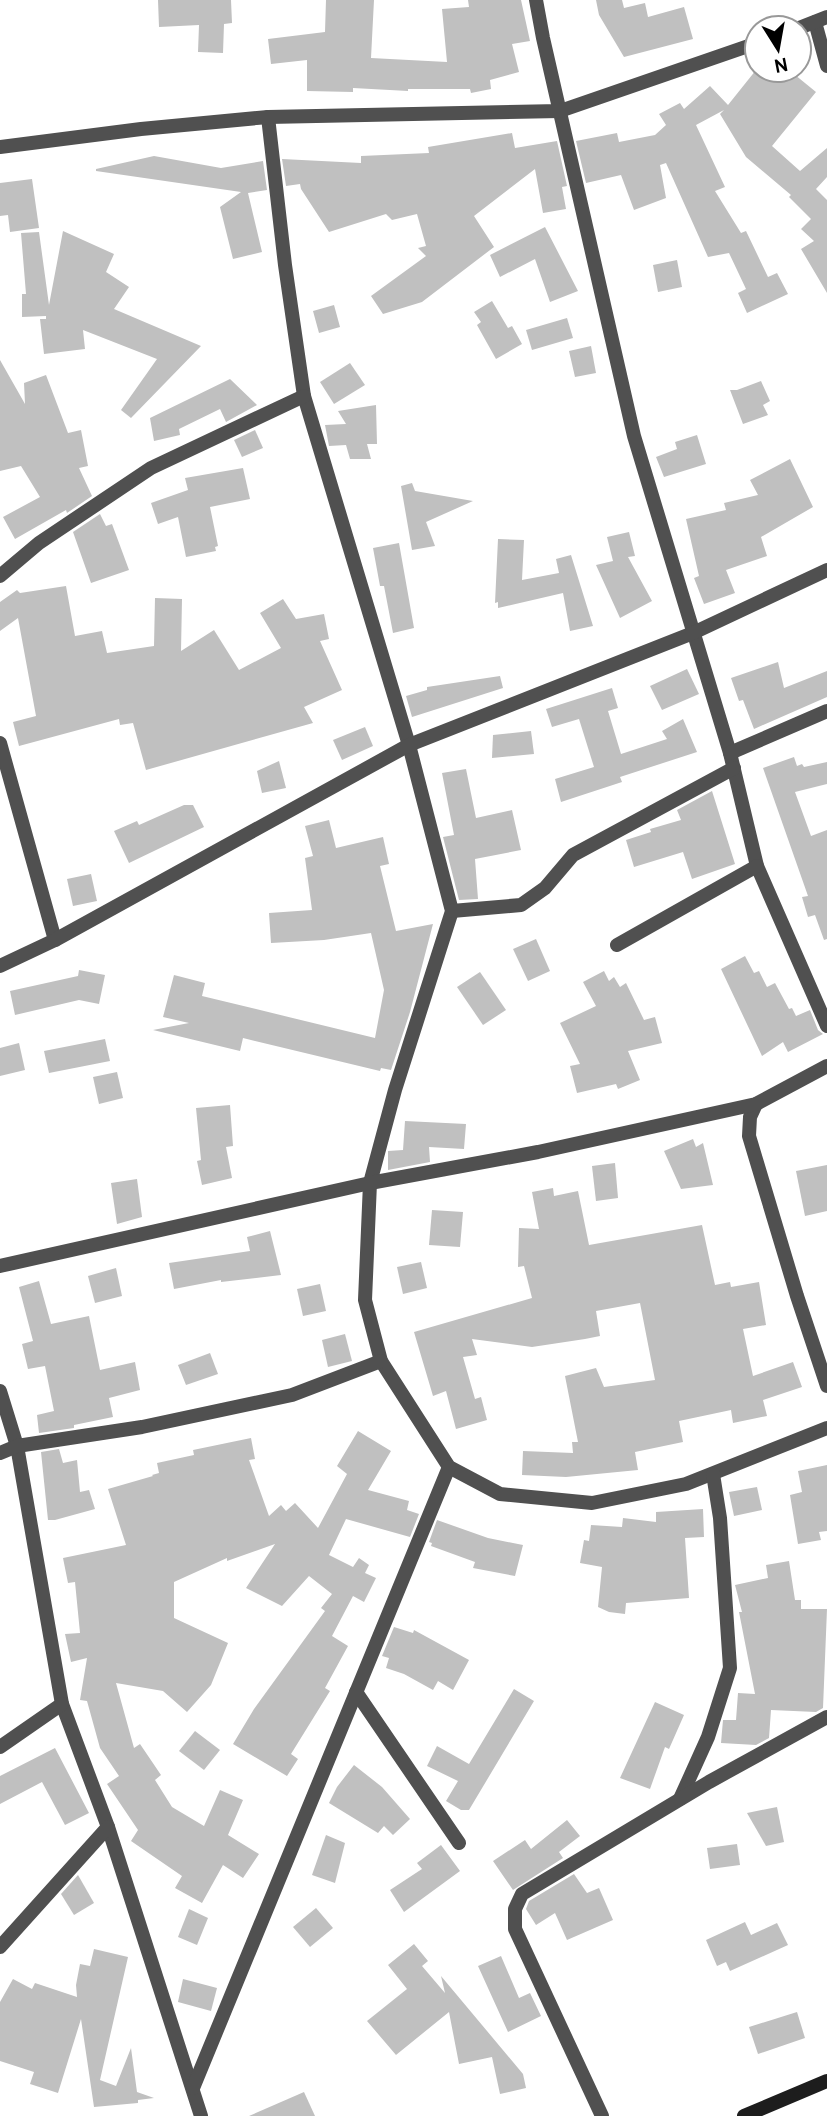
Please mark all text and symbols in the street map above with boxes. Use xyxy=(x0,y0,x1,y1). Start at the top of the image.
north arrow xyxy=(743,14,813,84)
text: N xyxy=(772,51,790,77)

